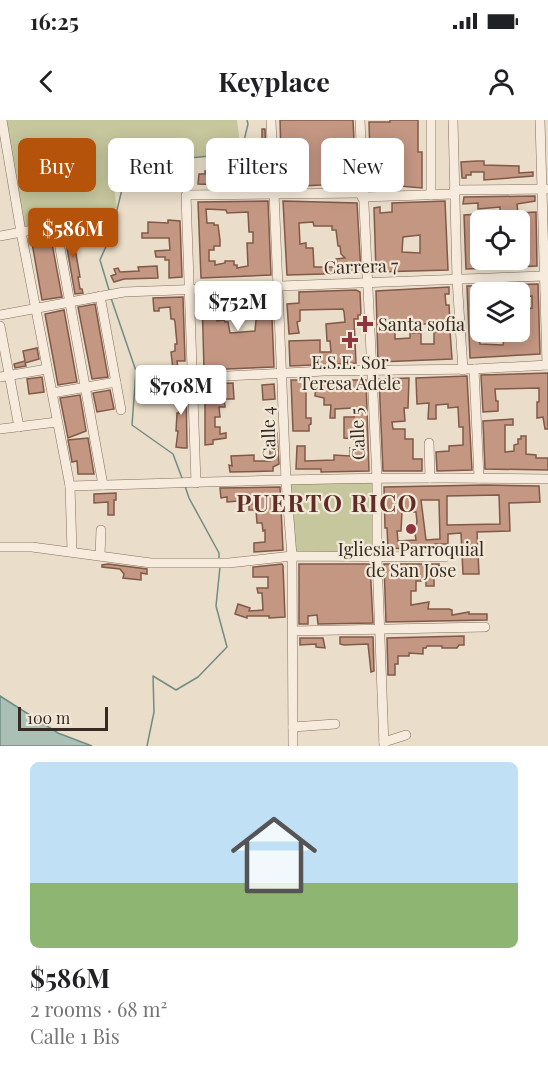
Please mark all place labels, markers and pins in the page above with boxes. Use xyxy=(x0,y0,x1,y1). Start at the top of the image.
pin: $586M xyxy=(31,208,115,259)
pin: $752M xyxy=(196,281,280,332)
place label: Santa sofia xyxy=(378,312,465,336)
marker: Santa sofia xyxy=(356,315,374,333)
marker: E.S.E. Sor Teresa Adele xyxy=(341,331,359,349)
place label: E.S.E. Sor Teresa Adele xyxy=(299,350,401,395)
pin: $708M xyxy=(139,365,223,416)
marker: Igliesia Parroquial de San Jose xyxy=(404,522,418,536)
place label: Igliesia Parroquial de San Jose xyxy=(338,537,484,582)

